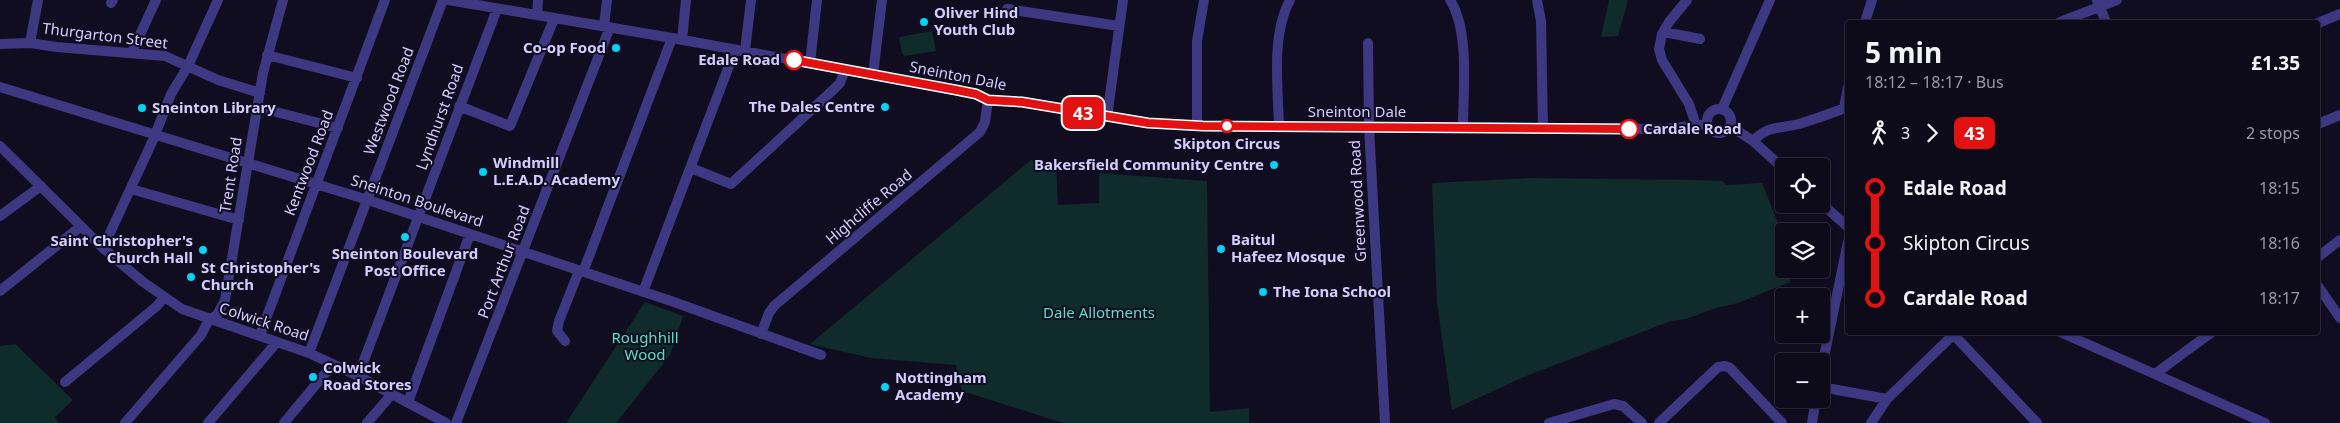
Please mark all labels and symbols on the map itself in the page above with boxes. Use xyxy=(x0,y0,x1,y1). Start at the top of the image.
place label: Oliver Hind Youth Club xyxy=(934,2,1018,39)
marker: Oliver Hind Youth Club xyxy=(918,16,930,28)
street label: Thurgarton Street xyxy=(41,17,170,53)
place label: Co-op Food xyxy=(523,37,606,57)
marker: Co-op Food xyxy=(610,42,622,54)
street label: Westwood Road xyxy=(358,44,418,157)
place label: Edale Road xyxy=(698,49,780,69)
marker: Edale Road xyxy=(784,50,804,70)
street label: Sneinton Dale xyxy=(908,56,1008,94)
street label: Lyndhurst Road xyxy=(411,61,467,172)
place label: The Dales Centre xyxy=(749,96,875,116)
place label: Sneinton Library xyxy=(152,97,276,117)
line badge: 43 xyxy=(1060,97,1106,129)
marker: The Dales Centre xyxy=(879,101,891,113)
street label: Sneinton Dale xyxy=(1308,101,1406,121)
marker: Sneinton Library xyxy=(136,102,148,114)
street label: Kentwood Road xyxy=(279,107,337,218)
place label: Cardale Road xyxy=(1643,118,1742,138)
marker: Skipton Circus xyxy=(1220,119,1234,133)
marker: Cardale Road xyxy=(1619,119,1639,139)
place label: Skipton Circus xyxy=(1174,133,1280,153)
street label: Trent Road xyxy=(214,135,246,214)
street label: Greenwood Road xyxy=(1344,140,1370,263)
place label: Windmill L.E.A.D. Academy xyxy=(493,152,620,189)
place label: Bakersfield Community Centre xyxy=(1034,154,1264,174)
marker: Bakersfield Community Centre xyxy=(1268,159,1280,171)
street label: Highcliffe Road xyxy=(821,164,916,248)
marker: Windmill L.E.A.D. Academy xyxy=(477,166,489,178)
street label: Sneinton Boulevard xyxy=(349,169,486,231)
street label: Port Arthur Road xyxy=(472,202,534,321)
place label: Baitul Hafeez Mosque xyxy=(1231,229,1346,266)
place label: Saint Christopher's Church Hall xyxy=(51,230,193,267)
marker: Sneinton Boulevard Post Office xyxy=(399,231,411,243)
place label: Sneinton Boulevard Post Office xyxy=(332,243,478,280)
marker: Baitul Hafeez Mosque xyxy=(1215,243,1227,255)
marker: Saint Christopher's Church Hall xyxy=(197,244,209,256)
place label: St Christopher's Church xyxy=(201,257,320,294)
marker: St Christopher's Church xyxy=(185,271,197,283)
place label: The Iona School xyxy=(1273,281,1391,301)
marker: The Iona School xyxy=(1257,286,1269,298)
street label: Colwick Road xyxy=(217,297,312,345)
park label: Dale Allotments xyxy=(1043,302,1155,322)
park label: Roughhill Wood xyxy=(611,327,679,364)
place label: Colwick Road Stores xyxy=(323,357,412,394)
place label: Nottingham Academy xyxy=(895,367,987,404)
marker: Colwick Road Stores xyxy=(307,371,319,383)
marker: Nottingham Academy xyxy=(879,381,891,393)

